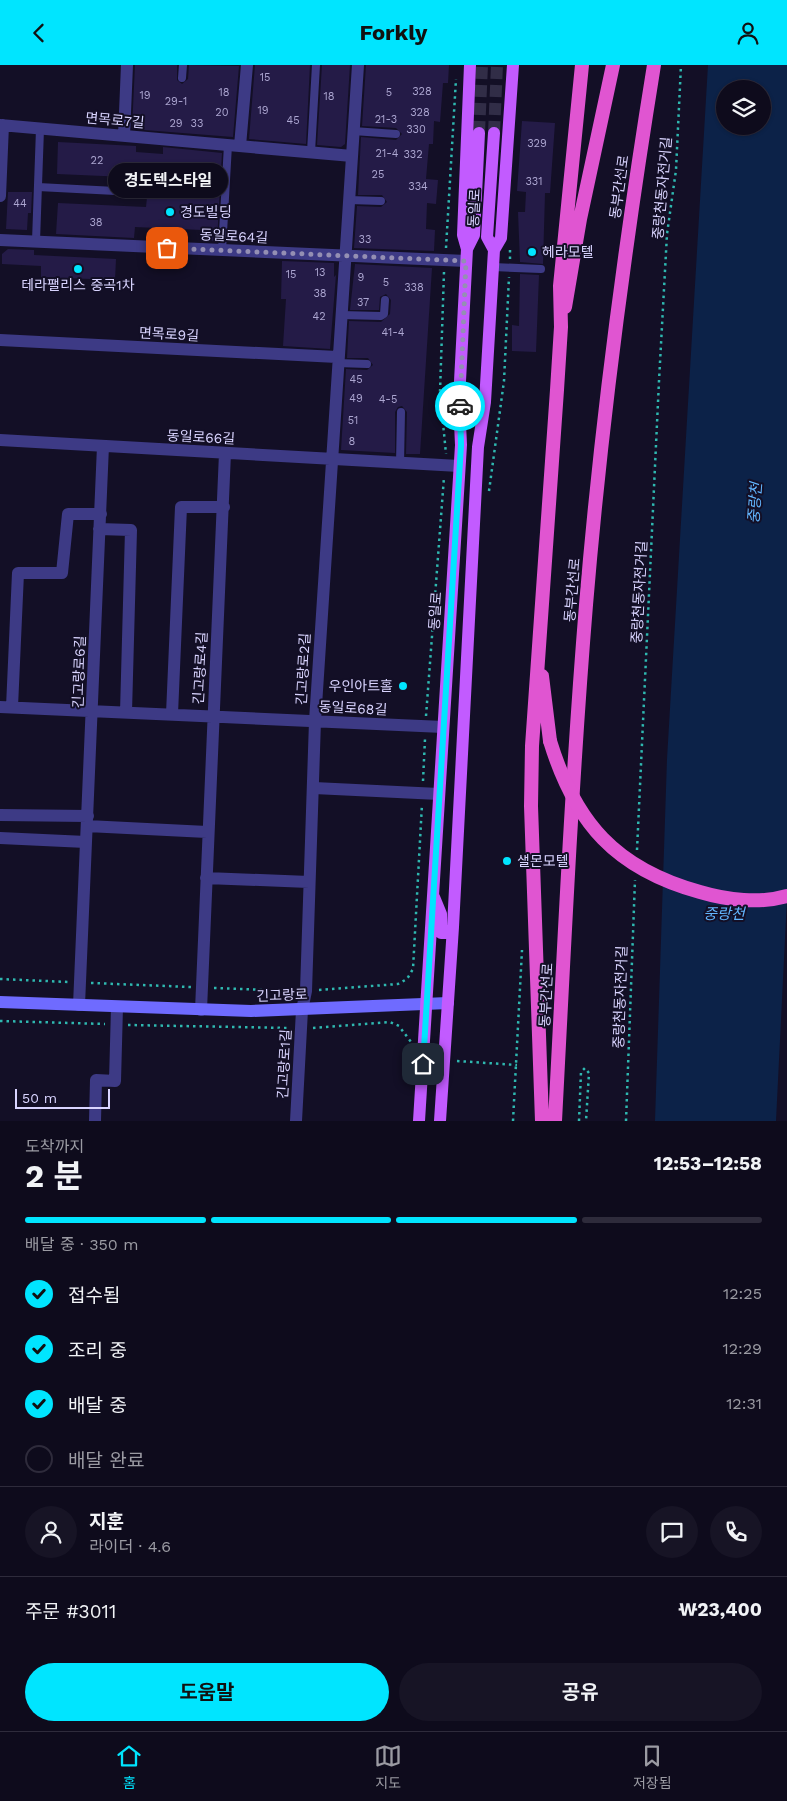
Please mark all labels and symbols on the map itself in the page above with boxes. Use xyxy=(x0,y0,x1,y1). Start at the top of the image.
house number: 15 xyxy=(260,71,270,84)
house number: 328 xyxy=(412,85,432,98)
house number: 18 xyxy=(218,86,230,99)
house number: 5 xyxy=(386,86,392,99)
house number: 19 xyxy=(139,89,151,102)
house number: 18 xyxy=(323,90,335,103)
house number: 29-1 xyxy=(165,95,187,108)
house number: 19 xyxy=(257,104,269,117)
house number: 20 xyxy=(215,106,229,119)
house number: 328 xyxy=(410,106,430,119)
street label: 면목로7길 xyxy=(85,109,145,131)
house number: 21-3 xyxy=(375,113,397,126)
house number: 45 xyxy=(286,114,300,127)
house number: 29 xyxy=(169,117,183,130)
house number: 33 xyxy=(191,117,203,130)
house number: 330 xyxy=(406,123,426,136)
street label: 중랑천동자전거길 xyxy=(650,136,674,240)
house number: 329 xyxy=(527,137,547,150)
house number: 21-4 xyxy=(375,147,399,160)
house number: 332 xyxy=(403,148,423,161)
house number: 22 xyxy=(91,154,103,167)
street label: 동부간선로 xyxy=(607,154,631,220)
callout: 경도텍스타일 xyxy=(107,163,227,198)
house number: 25 xyxy=(372,168,384,181)
house number: 331 xyxy=(525,175,543,188)
house number: 334 xyxy=(408,180,428,193)
street label: 동일로 xyxy=(465,188,483,228)
house number: 44 xyxy=(13,197,27,210)
place label: 경도빌딩 xyxy=(180,204,232,220)
marker: 경도빌딩 xyxy=(164,206,176,218)
house number: 38 xyxy=(89,216,103,229)
street label: 동일로64길 xyxy=(199,226,269,246)
pin xyxy=(146,227,188,269)
house number: 33 xyxy=(359,233,371,246)
place label: 헤라모텔 xyxy=(542,244,594,260)
marker: 헤라모텔 xyxy=(526,246,538,258)
marker: 테라팰리스 중곡1차 xyxy=(72,263,84,275)
house number: 13 xyxy=(315,266,325,279)
house number: 15 xyxy=(286,268,296,281)
house number: 9 xyxy=(358,271,365,284)
house number: 5 xyxy=(383,276,389,289)
place label: 테라팰리스 중곡1차 xyxy=(21,277,135,293)
house number: 338 xyxy=(404,281,424,294)
house number: 38 xyxy=(313,287,327,300)
house number: 37 xyxy=(357,296,369,309)
house number: 42 xyxy=(312,310,326,323)
street label: 면목로9길 xyxy=(139,324,199,344)
house number: 41-4 xyxy=(381,326,405,339)
house number: 45 xyxy=(349,373,363,386)
courier xyxy=(435,381,485,431)
house number: 49 xyxy=(349,392,363,405)
house number: 4-5 xyxy=(379,393,397,406)
house number: 51 xyxy=(348,414,358,427)
street label: 동일로66길 xyxy=(166,427,236,447)
house number: 8 xyxy=(349,435,356,448)
water label: 중랑천 xyxy=(745,480,766,524)
street label: 중랑천동자전거길 xyxy=(628,540,650,644)
street label: 동부간선로 xyxy=(561,557,583,623)
street label: 동일로 xyxy=(426,591,444,631)
street label: 긴고랑로4길 xyxy=(190,631,210,705)
street label: 긴고랑로2길 xyxy=(293,632,313,706)
street label: 긴고랑로6길 xyxy=(70,635,88,709)
place label: 우인아트홀 xyxy=(329,678,393,694)
marker: 우인아트홀 xyxy=(397,680,409,692)
street label: 동일로68길 xyxy=(318,698,388,718)
place label: 샐몬모텔 xyxy=(517,853,569,869)
marker: 샐몬모텔 xyxy=(501,855,513,867)
water label: 중랑천 xyxy=(703,905,747,923)
street label: 중랑천동자전거길 xyxy=(610,945,630,1049)
street label: 동부간선로 xyxy=(536,962,556,1028)
street label: 긴고랑로 xyxy=(256,986,308,1004)
street label: 긴고랑로1길 xyxy=(274,1029,294,1099)
pin xyxy=(402,1043,444,1085)
scale bar xyxy=(15,1086,110,1109)

